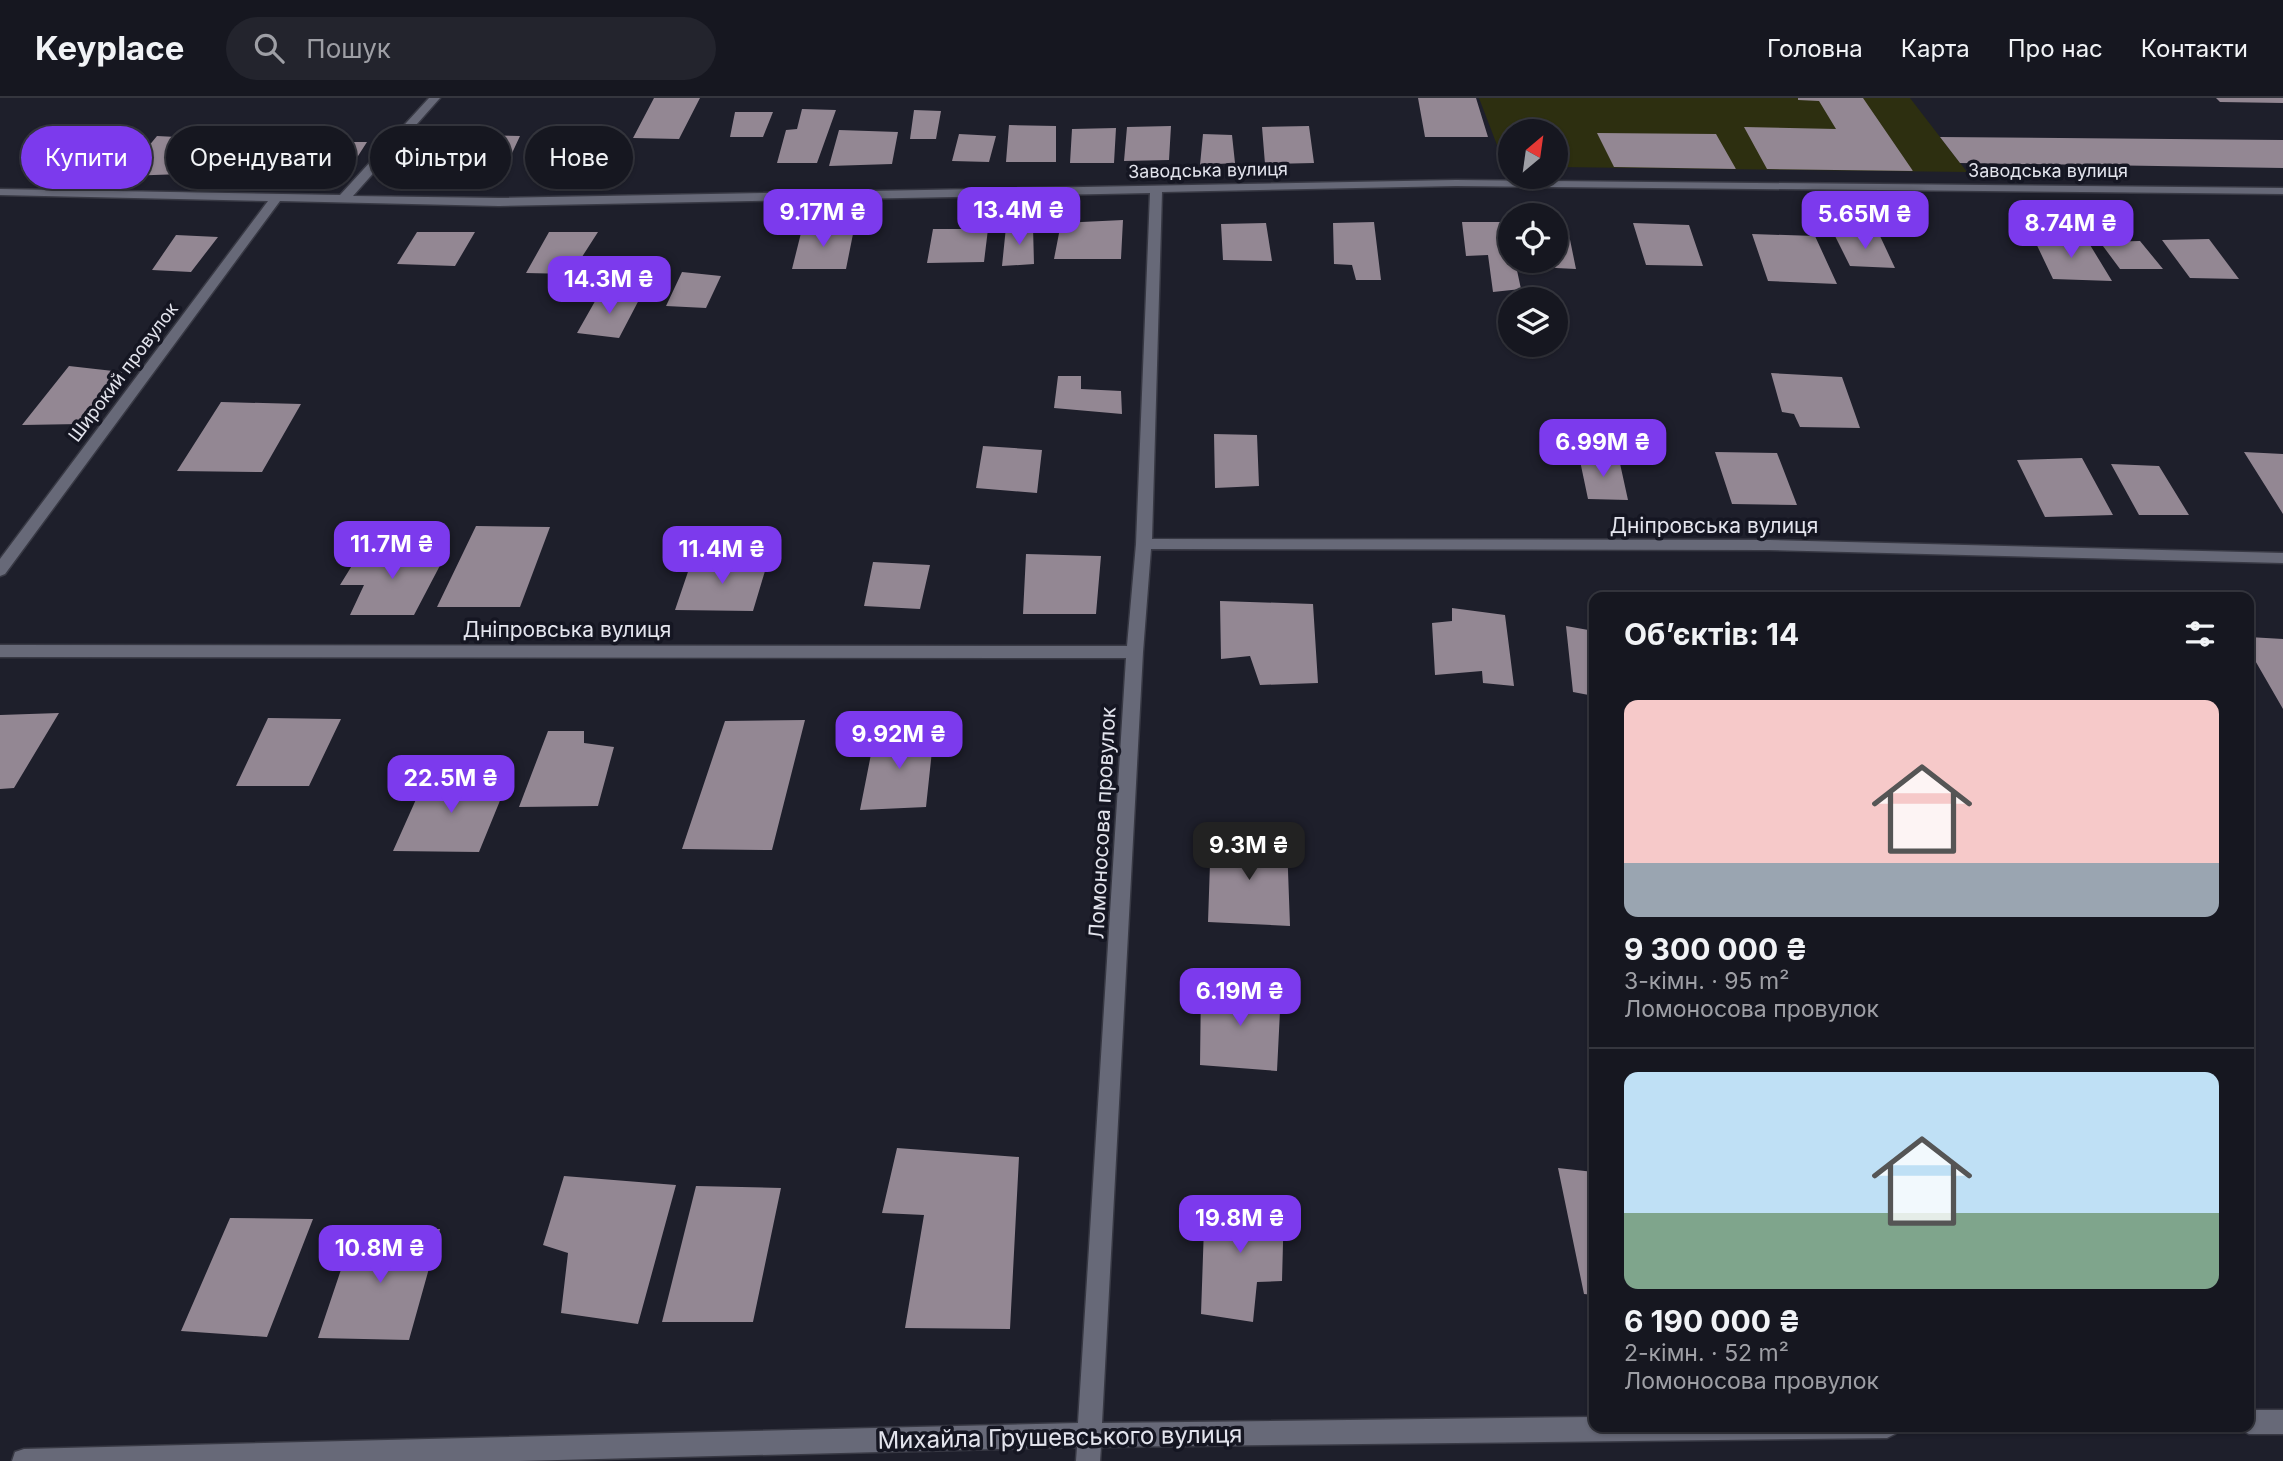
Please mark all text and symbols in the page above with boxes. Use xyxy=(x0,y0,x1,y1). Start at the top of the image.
search box xyxy=(226,17,716,80)
text: Keyplace xyxy=(35,28,184,68)
icon: search xyxy=(250,29,288,67)
text: Пошук xyxy=(306,33,391,64)
text: Головна xyxy=(1767,34,1863,63)
text: Карта xyxy=(1901,34,1970,63)
text: Про нас xyxy=(2008,34,2103,63)
text: Контакти xyxy=(2141,34,2248,63)
north arrow xyxy=(1498,119,1568,189)
map controls xyxy=(1498,119,1568,357)
chip: Купити xyxy=(21,126,152,189)
chip: Орендувати xyxy=(166,126,356,189)
chip: Фільтри xyxy=(370,126,511,189)
chip: Нове xyxy=(525,126,633,189)
street label: Заводська вулиця xyxy=(1128,158,1288,182)
street label: Заводська вулиця xyxy=(1968,160,2128,181)
pin: 13.4M ₴ xyxy=(954,188,1084,247)
pin: 9.17M ₴ xyxy=(758,190,888,249)
pin: 5.65M ₴ xyxy=(1800,192,1930,251)
text: 13.4M ₴ xyxy=(973,196,1065,224)
text: 9.17M ₴ xyxy=(779,198,867,226)
text: 5.65M ₴ xyxy=(1818,200,1912,228)
pin: 8.74M ₴ xyxy=(2006,200,2136,260)
button: locate xyxy=(1498,203,1568,273)
text: 8.74M ₴ xyxy=(2024,209,2118,237)
pin: 14.3M ₴ xyxy=(544,256,674,316)
text: 14.3M ₴ xyxy=(564,265,654,293)
button: layers xyxy=(1498,287,1568,357)
street label: Широкий провулок xyxy=(64,298,182,446)
pin: 6.99M ₴ xyxy=(1538,420,1668,479)
text: 6.99M ₴ xyxy=(1555,428,1651,456)
street label: Дніпровська вулиця xyxy=(1610,513,1818,538)
pin: 11.7M ₴ xyxy=(327,522,457,581)
pin: 11.4M ₴ xyxy=(657,526,787,586)
text: 11.7M ₴ xyxy=(350,530,434,558)
text: 11.4M ₴ xyxy=(679,535,765,563)
icon: filters xyxy=(2181,615,2219,653)
text: Об’єктів: 14 xyxy=(1624,616,1799,652)
street label: Дніпровська вулиця xyxy=(463,617,671,642)
street label: Ломоносова провулок xyxy=(1083,706,1121,940)
pin: 9.92M ₴ xyxy=(834,712,964,771)
text: 9.92M ₴ xyxy=(852,720,946,748)
icon: home xyxy=(1859,746,1985,872)
pin: 22.5M ₴ xyxy=(386,756,516,815)
text: 22.5M ₴ xyxy=(403,764,499,792)
pin: 9.3M ₴ xyxy=(1192,822,1306,882)
text: 9.3M ₴ xyxy=(1209,831,1289,859)
text: 9 300 000 ₴ xyxy=(1624,931,1807,967)
text: 3-кімн. · 95 m² xyxy=(1624,967,1789,995)
pin: 6.19M ₴ xyxy=(1175,968,1305,1028)
text: 6.19M ₴ xyxy=(1196,977,1284,1005)
text: Ломоносова провулок xyxy=(1624,995,1879,1023)
icon: home xyxy=(1859,1118,1985,1244)
pin: 19.8M ₴ xyxy=(1175,1196,1305,1255)
text: 19.8M ₴ xyxy=(1195,1204,1285,1232)
pin: 10.8M ₴ xyxy=(315,1226,445,1285)
text: 10.8M ₴ xyxy=(335,1234,425,1262)
text: 6 190 000 ₴ xyxy=(1624,1303,1800,1339)
text: 2-кімн. · 52 m² xyxy=(1624,1339,1789,1367)
text: Ломоносова провулок xyxy=(1624,1367,1879,1395)
street label: Михайла Грушевського вулиця xyxy=(877,1419,1243,1455)

